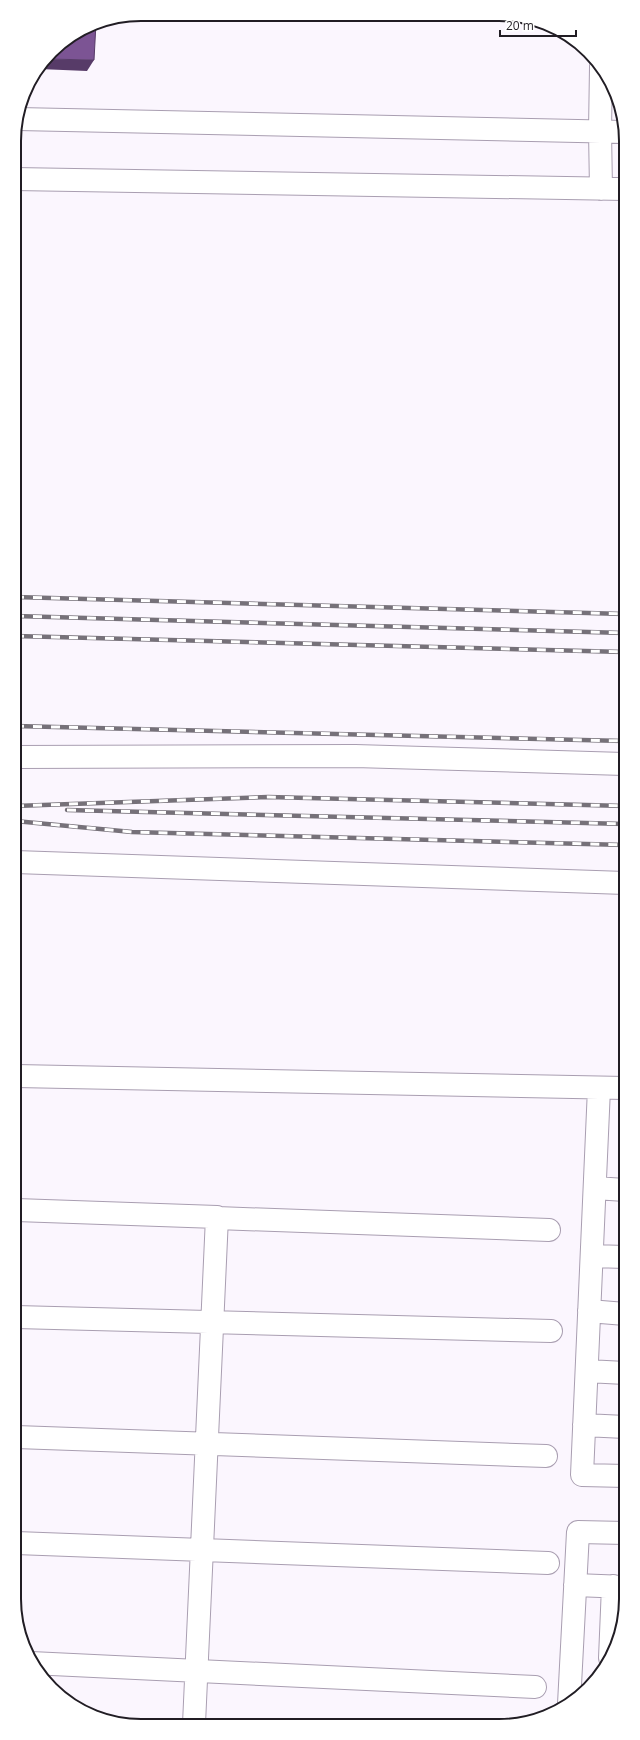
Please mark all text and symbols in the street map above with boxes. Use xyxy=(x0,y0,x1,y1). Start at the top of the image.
scale bar xyxy=(500,12,576,38)
text: 20 m xyxy=(506,17,534,34)

